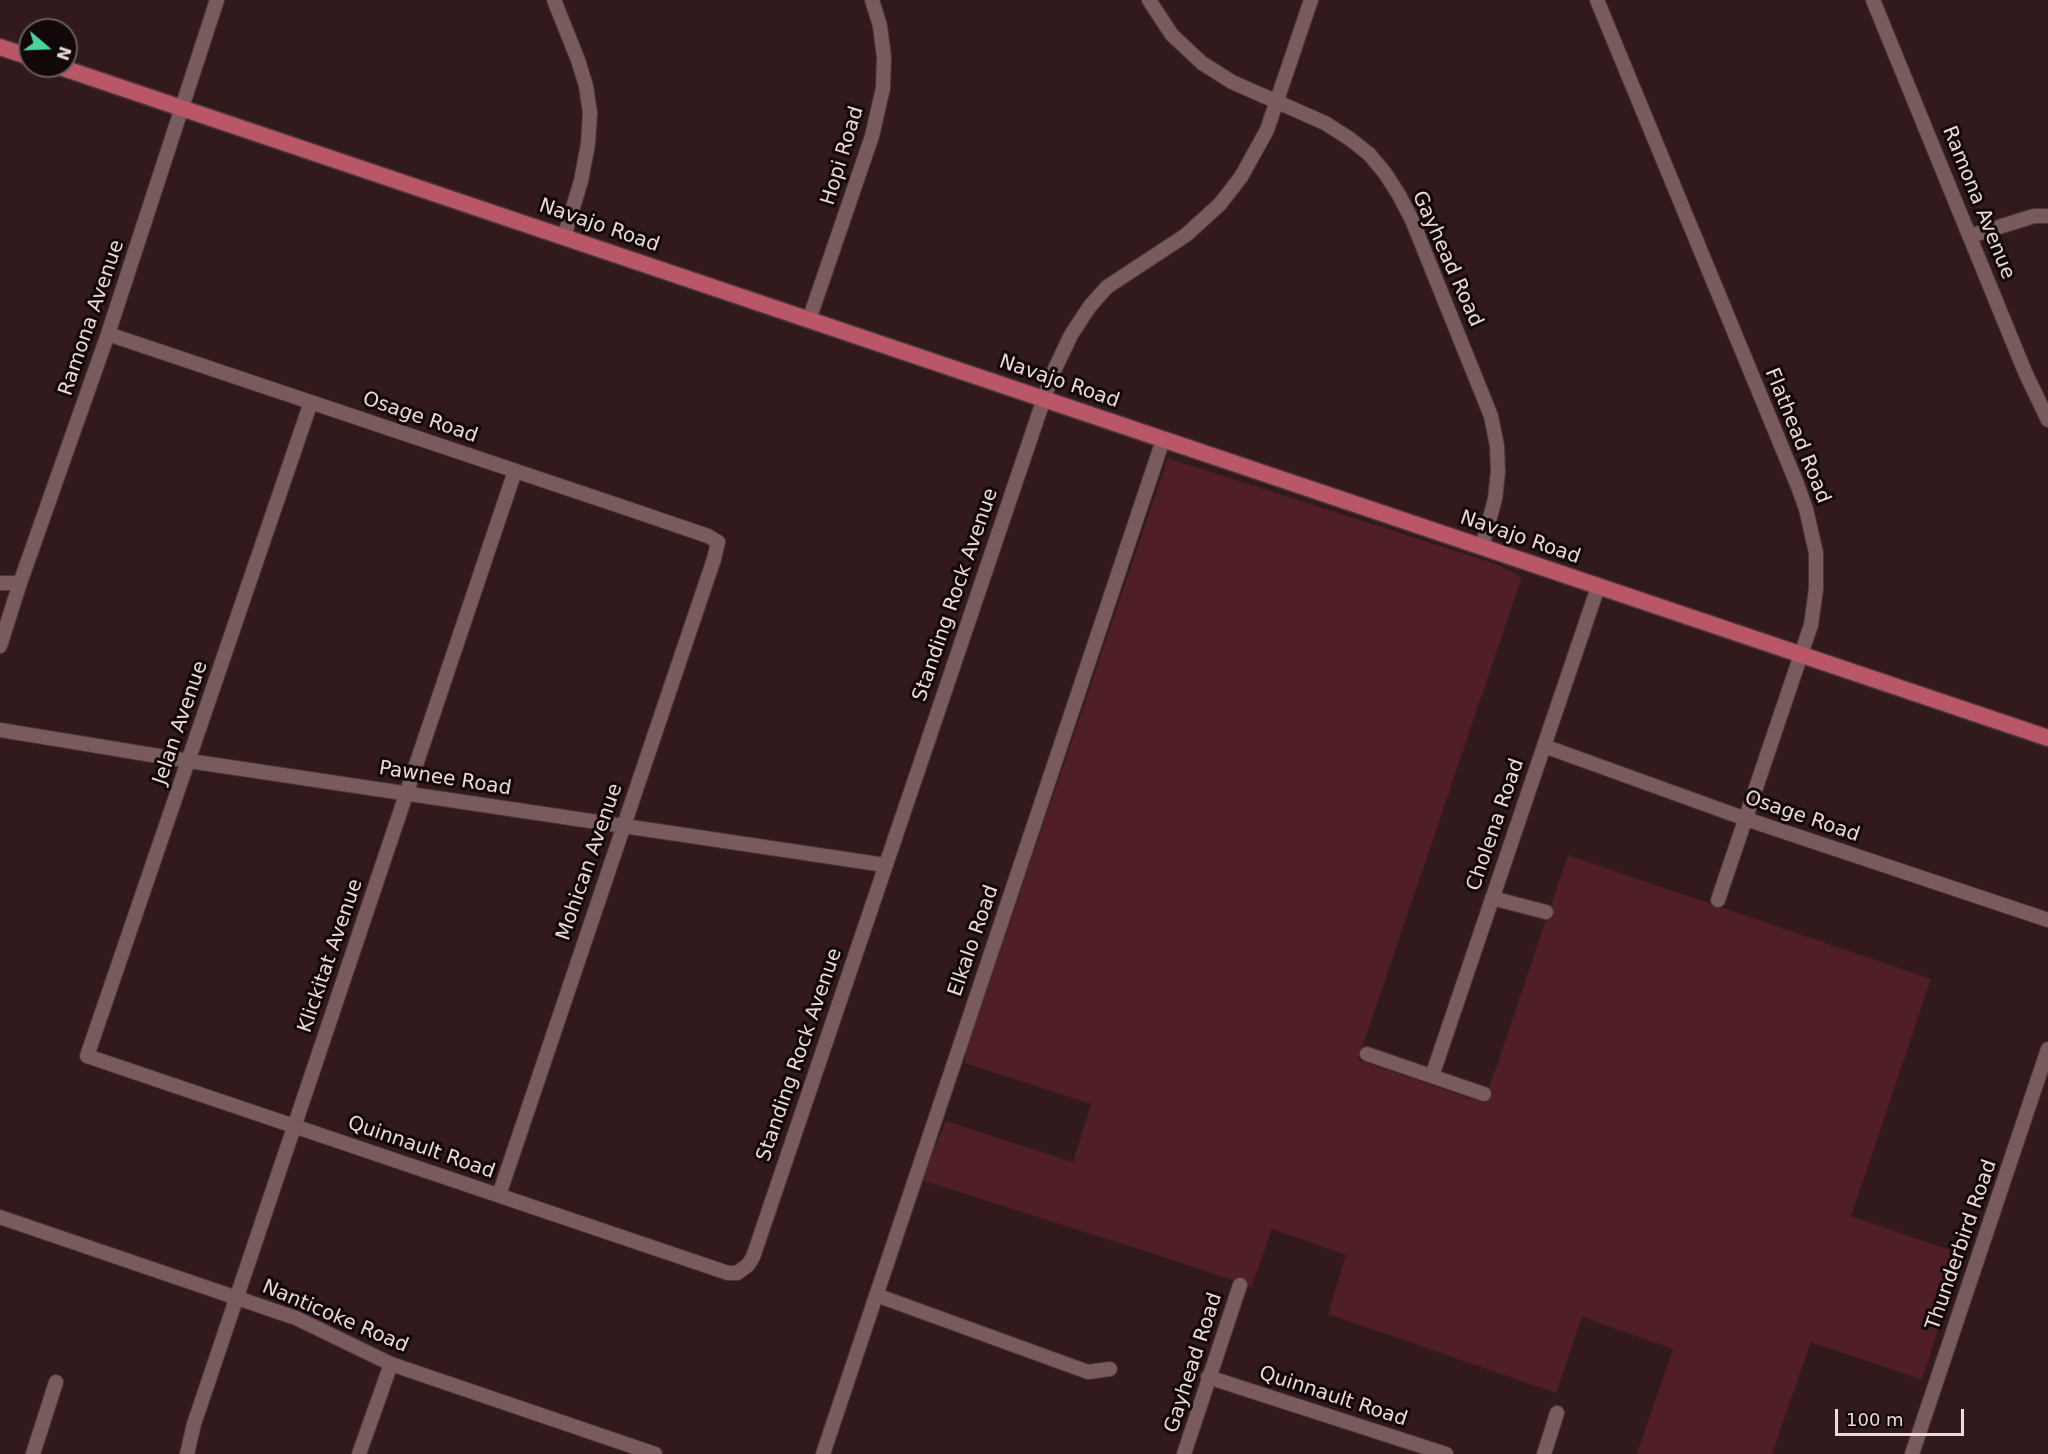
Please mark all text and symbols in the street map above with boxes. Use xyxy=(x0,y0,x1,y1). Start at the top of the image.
north arrow xyxy=(18,18,78,78)
text: N xyxy=(52,44,75,63)
street label: Hopi Road xyxy=(817,104,869,208)
street label: Ramona Avenue xyxy=(1936,123,2020,283)
street label: Gayhead Road xyxy=(1406,187,1488,331)
street label: Navajo Road xyxy=(536,194,662,258)
street label: Ramona Avenue xyxy=(54,237,130,399)
street label: Navajo Road xyxy=(996,350,1122,414)
street label: Flathead Road xyxy=(1759,365,1835,507)
street label: Osage Road xyxy=(359,387,481,449)
street label: Standing Rock Avenue xyxy=(908,485,1004,705)
street label: Navajo Road xyxy=(1457,506,1583,570)
street label: Jelan Avenue xyxy=(149,658,213,788)
street label: Cholena Road xyxy=(1462,756,1530,894)
street label: Pawnee Road xyxy=(377,757,513,801)
street label: Mohican Avenue xyxy=(552,780,628,944)
street label: Osage Road xyxy=(1741,786,1863,848)
street label: Klickitat Avenue xyxy=(293,876,369,1036)
street label: Elkalo Road xyxy=(944,882,1004,1000)
street label: Standing Rock Avenue xyxy=(752,945,848,1165)
street label: Quinnault Road xyxy=(344,1112,498,1184)
street label: Thunderbird Road xyxy=(1922,1157,2002,1333)
street label: Nanticoke Road xyxy=(258,1275,412,1359)
street label: Gayhead Road xyxy=(1160,1290,1228,1436)
street label: Quinnault Road xyxy=(1256,1362,1410,1432)
scale bar xyxy=(1838,1397,1967,1435)
text: 100 m xyxy=(1846,1409,1904,1430)

